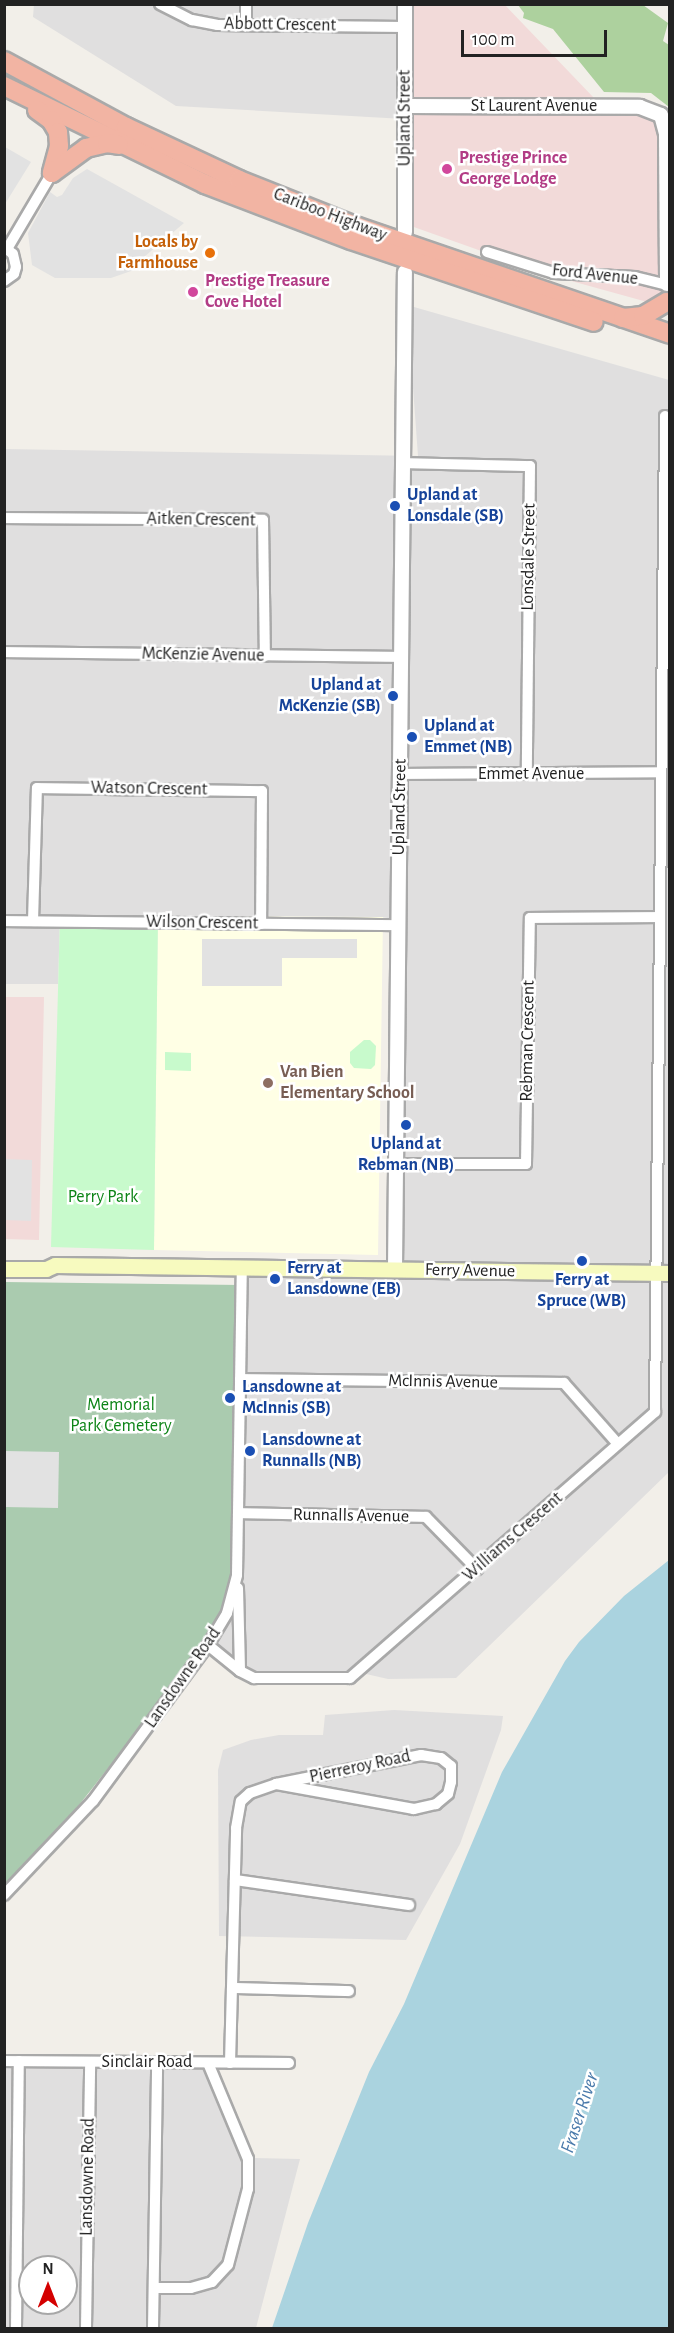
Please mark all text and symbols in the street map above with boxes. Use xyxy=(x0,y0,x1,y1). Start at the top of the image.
street label: Abbott Crescent xyxy=(224,13,336,37)
scale bar xyxy=(464,18,610,56)
text: 100 m xyxy=(472,31,515,49)
street label: Upland Street xyxy=(394,70,416,166)
street label: St Laurent Avenue xyxy=(471,95,597,117)
place label: Prestige Prince George Lodge xyxy=(459,148,567,190)
marker: Prestige Prince George Lodge xyxy=(440,162,454,176)
street label: Cariboo Highway xyxy=(270,183,390,247)
place label: Locals by Farmhouse xyxy=(118,232,198,274)
marker: Locals by Farmhouse xyxy=(203,246,217,260)
street label: Ford Avenue xyxy=(551,260,639,290)
place label: Prestige Treasure Cove Hotel xyxy=(205,271,330,314)
marker: Prestige Treasure Cove Hotel xyxy=(186,285,200,299)
place label: Upland at Lonsdale (SB) xyxy=(407,485,504,528)
marker: Upland at Lonsdale (SB) xyxy=(388,499,402,513)
street label: Lonsdale Street xyxy=(517,503,541,611)
street label: Aitken Crescent xyxy=(146,508,256,532)
street label: McKenzie Avenue xyxy=(141,643,265,667)
place label: Upland at McKenzie (SB) xyxy=(279,675,381,718)
marker: Upland at McKenzie (SB) xyxy=(386,689,400,703)
place label: Upland at Emmet (NB) xyxy=(424,716,513,758)
marker: Upland at Emmet (NB) xyxy=(405,730,419,744)
street label: Upland Street xyxy=(388,759,412,855)
street label: Emmet Avenue xyxy=(478,763,584,785)
street label: Watson Crescent xyxy=(90,777,208,801)
street label: Wilson Crescent xyxy=(146,911,258,935)
street label: Rebman Crescent xyxy=(516,980,540,1102)
place label: Van Bien Elementary School xyxy=(280,1062,415,1104)
marker: Van Bien Elementary School xyxy=(261,1076,275,1090)
marker: Upland at Rebman (NB) xyxy=(399,1118,413,1132)
place label: Upland at Rebman (NB) xyxy=(358,1134,454,1176)
park label: Perry Park xyxy=(68,1186,138,1208)
marker: Ferry at Spruce (WB) xyxy=(575,1254,589,1268)
place label: Ferry at Lansdowne (EB) xyxy=(287,1258,402,1300)
street label: Ferry Avenue xyxy=(425,1259,515,1283)
place label: Ferry at Spruce (WB) xyxy=(537,1270,627,1312)
marker: Ferry at Lansdowne (EB) xyxy=(268,1272,282,1286)
street label: McInnis Avenue xyxy=(388,1370,498,1394)
place label: Lansdowne at McInnis (SB) xyxy=(242,1377,341,1420)
marker: Lansdowne at McInnis (SB) xyxy=(223,1391,237,1405)
park label: Memorial Park Cemetery xyxy=(70,1395,172,1438)
place label: Lansdowne at Runnalls (NB) xyxy=(262,1430,362,1472)
marker: Lansdowne at Runnalls (NB) xyxy=(243,1444,257,1458)
street label: Williams Crescent xyxy=(458,1488,568,1586)
street label: Runnalls Avenue xyxy=(293,1504,409,1528)
street label: Lansdowne Road xyxy=(140,1623,226,1733)
street label: Pierreroy Road xyxy=(307,1746,413,1788)
street label: Sinclair Road xyxy=(102,2051,192,2073)
water label: Fraser River xyxy=(556,2070,604,2156)
street label: Lansdowne Road xyxy=(76,2118,100,2236)
north arrow xyxy=(18,2255,78,2315)
text: N xyxy=(42,2261,54,2277)

